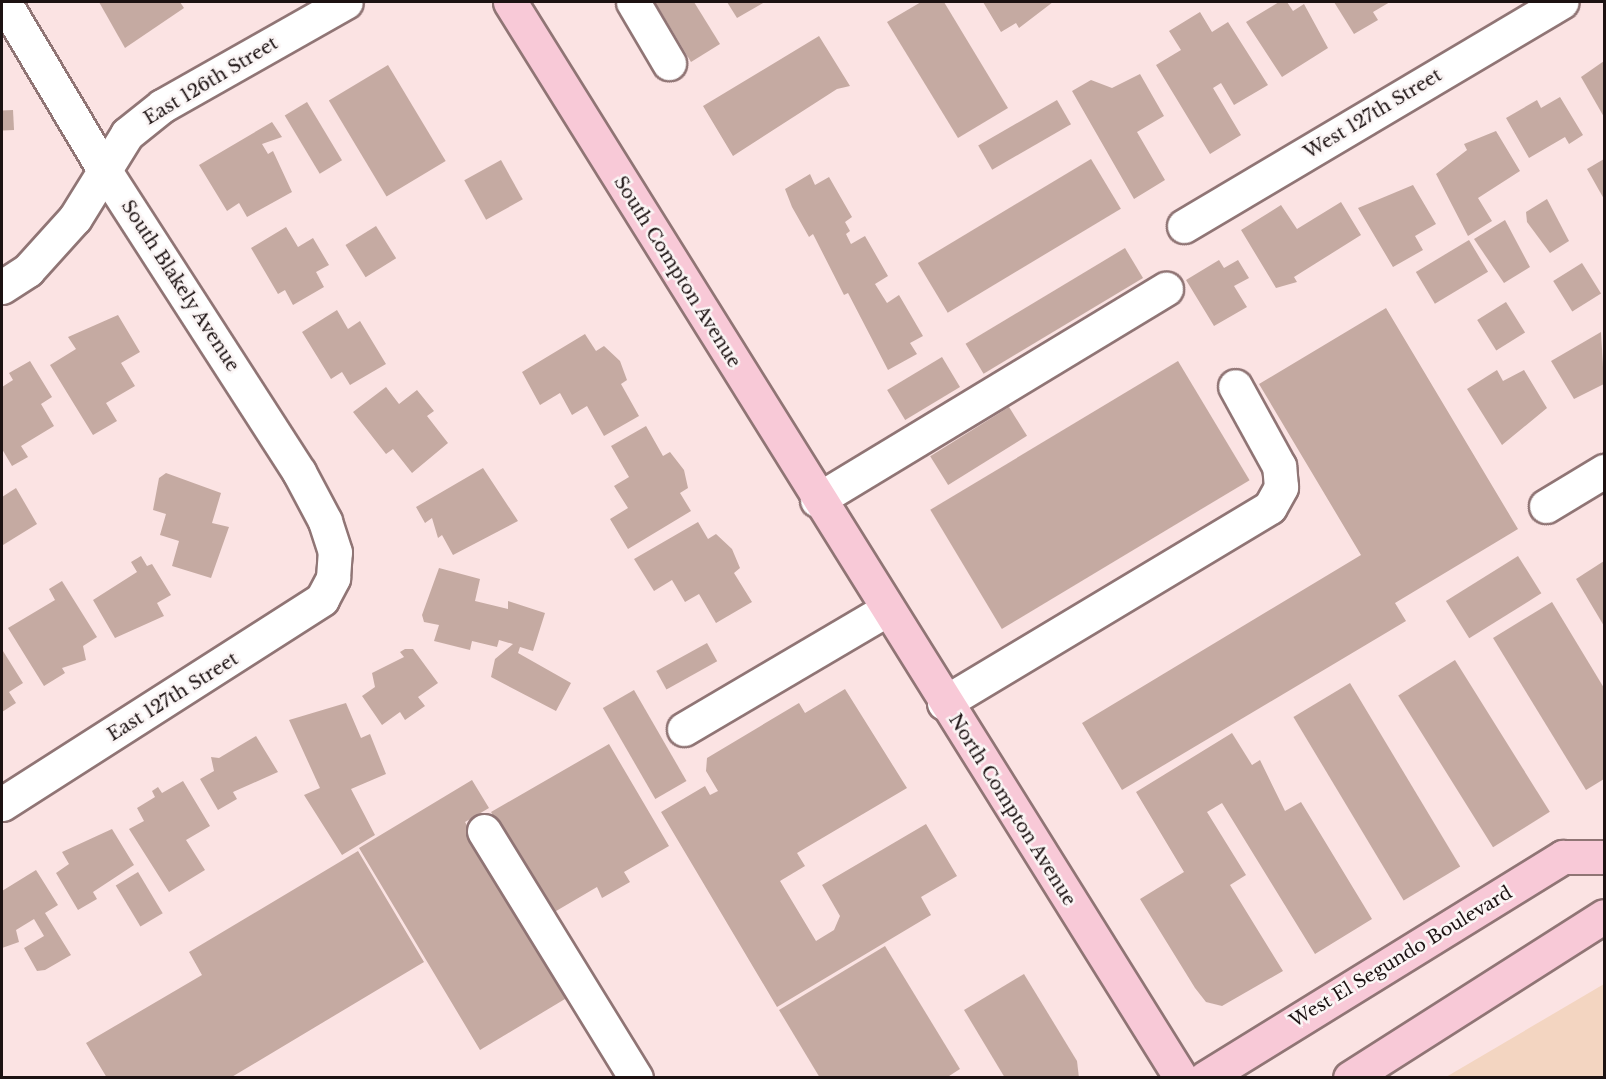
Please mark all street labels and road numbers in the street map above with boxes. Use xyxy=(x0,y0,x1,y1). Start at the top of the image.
street label: East 126th Street xyxy=(140,33,282,129)
street label: West 127th Street xyxy=(1300,64,1446,164)
street label: South Compton Avenue xyxy=(609,172,745,372)
street label: South Blakely Avenue xyxy=(116,196,244,376)
street label: East 127th Street xyxy=(104,648,242,746)
street label: North Compton Avenue xyxy=(944,710,1080,910)
street label: West El Segundo Boulevard xyxy=(1286,882,1516,1032)

